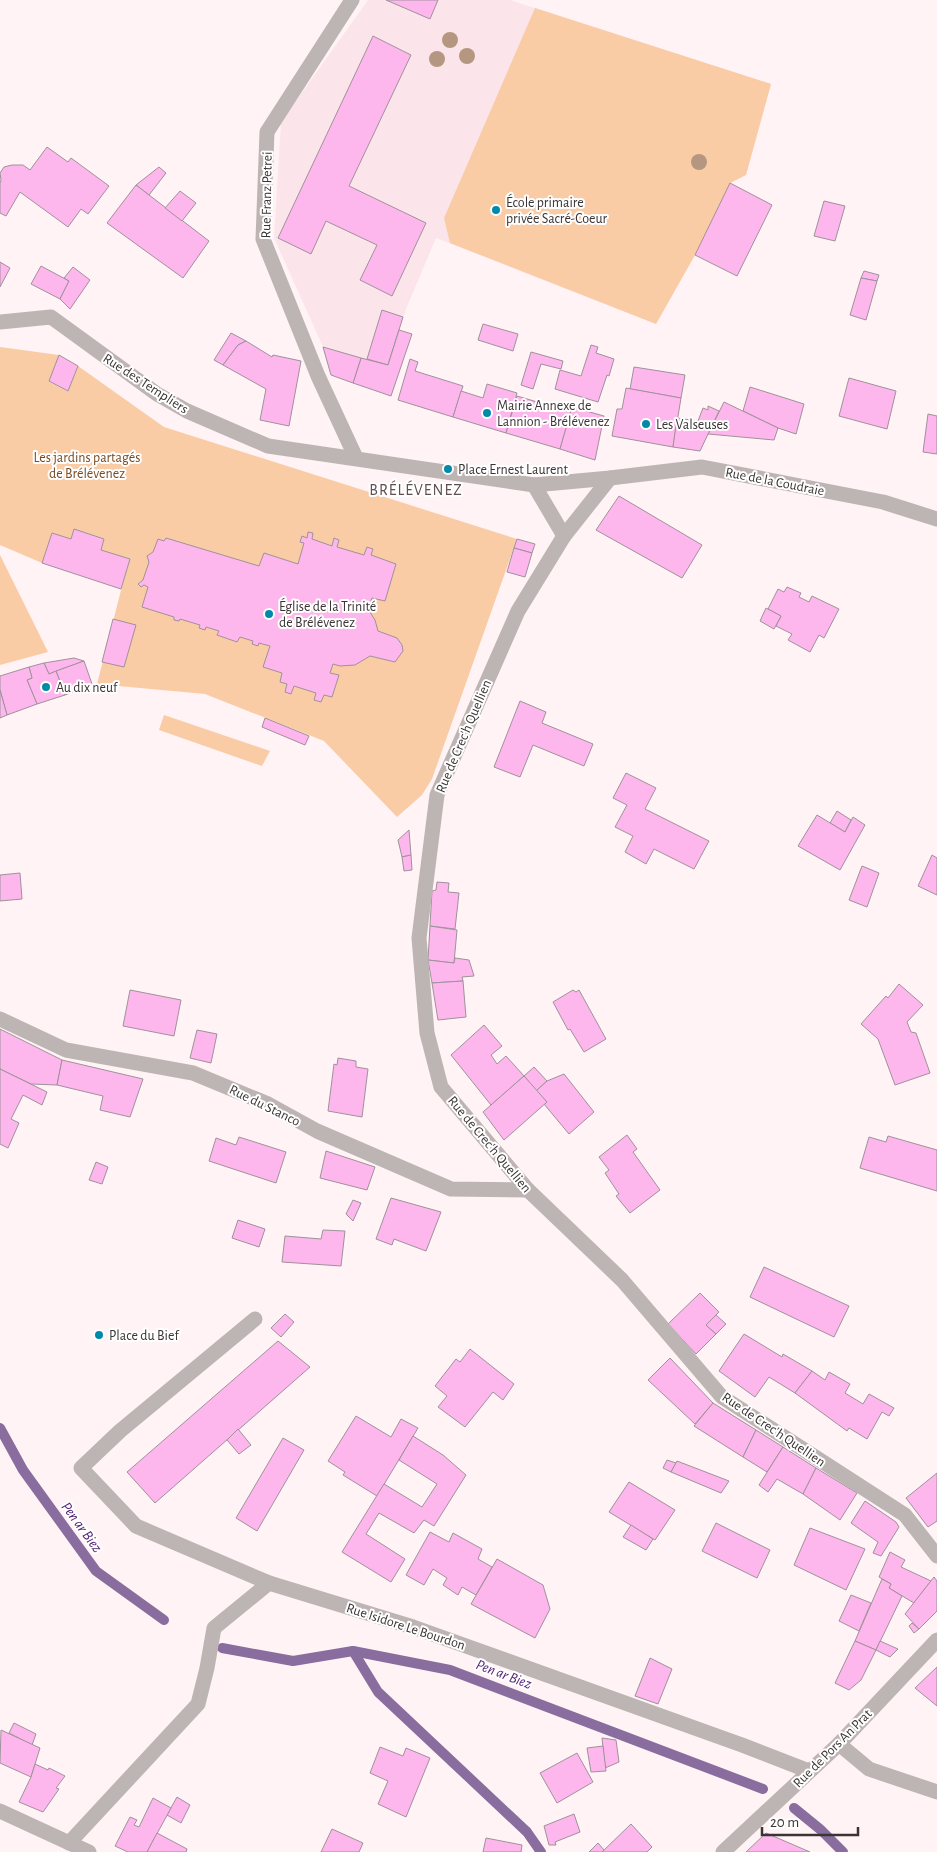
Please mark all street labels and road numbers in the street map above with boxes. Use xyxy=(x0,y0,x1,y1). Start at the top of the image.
street label: Rue Franz Petrei xyxy=(259,151,275,239)
street label: Rue des Templiers xyxy=(100,351,190,416)
street label: Rue de la Coudraie xyxy=(724,466,826,498)
street label: Rue de Crec'h Quellien xyxy=(434,678,494,795)
street label: Rue du Stanco xyxy=(227,1083,302,1129)
street label: Rue de Crec'h Quellien xyxy=(445,1094,534,1196)
street label: Rue de Crec'h Quellien xyxy=(719,1390,828,1470)
street label: Rue Isidore Le Bourdon xyxy=(345,1601,467,1653)
street label: Rue de Pors An Prat xyxy=(791,1706,875,1791)

